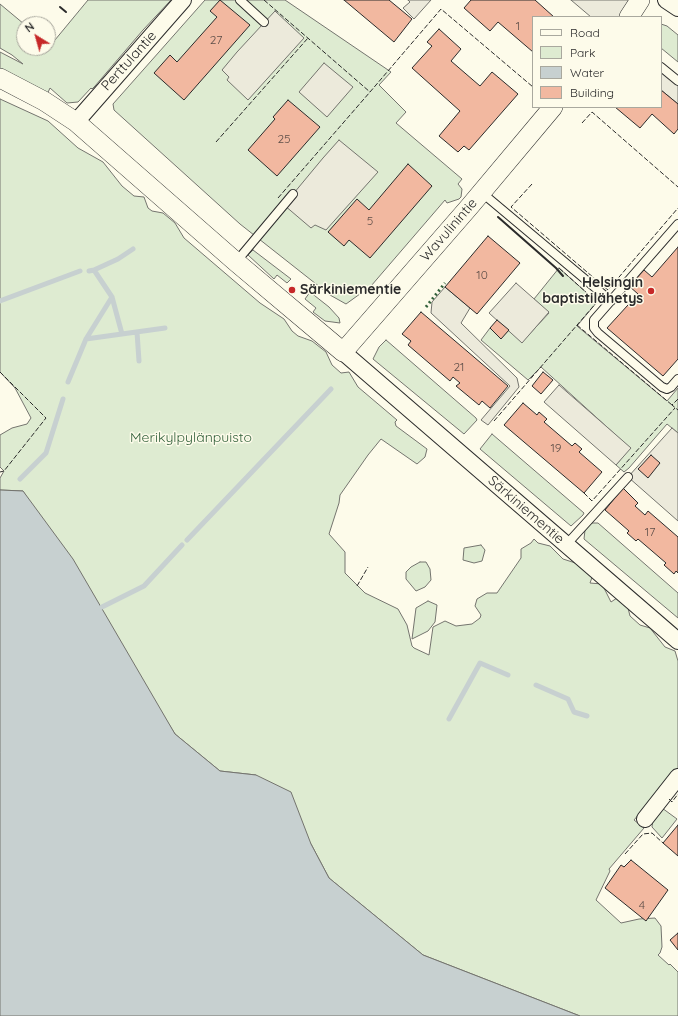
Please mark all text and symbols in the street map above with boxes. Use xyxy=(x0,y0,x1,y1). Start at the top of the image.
north arrow xyxy=(16,16,56,56)
legend xyxy=(532,16,662,108)
text: N xyxy=(22,19,37,35)
house number: 1 xyxy=(516,19,520,33)
text: Road xyxy=(570,25,600,40)
street label: Perttulantie xyxy=(98,28,160,94)
house number: 27 xyxy=(210,33,222,47)
text: Park xyxy=(570,45,595,60)
text: Water xyxy=(570,65,604,80)
text: Building xyxy=(570,85,614,100)
house number: 25 xyxy=(277,132,291,146)
street label: Wavulinintie xyxy=(417,195,481,265)
house number: 5 xyxy=(367,214,373,228)
house number: 10 xyxy=(476,268,488,282)
place label: Helsingin baptistilähetys xyxy=(542,275,643,308)
place label: Särkiniementie xyxy=(300,282,401,298)
marker: Särkiniementie xyxy=(287,285,297,295)
marker: Helsingin baptistilähetys xyxy=(646,286,656,296)
house number: 21 xyxy=(453,360,465,374)
park label: Merikylpylänpuisto xyxy=(130,430,252,446)
house number: 19 xyxy=(550,441,562,455)
street label: Särkiniementie xyxy=(484,472,568,548)
house number: 17 xyxy=(645,525,655,539)
house number: 4 xyxy=(639,898,645,912)

